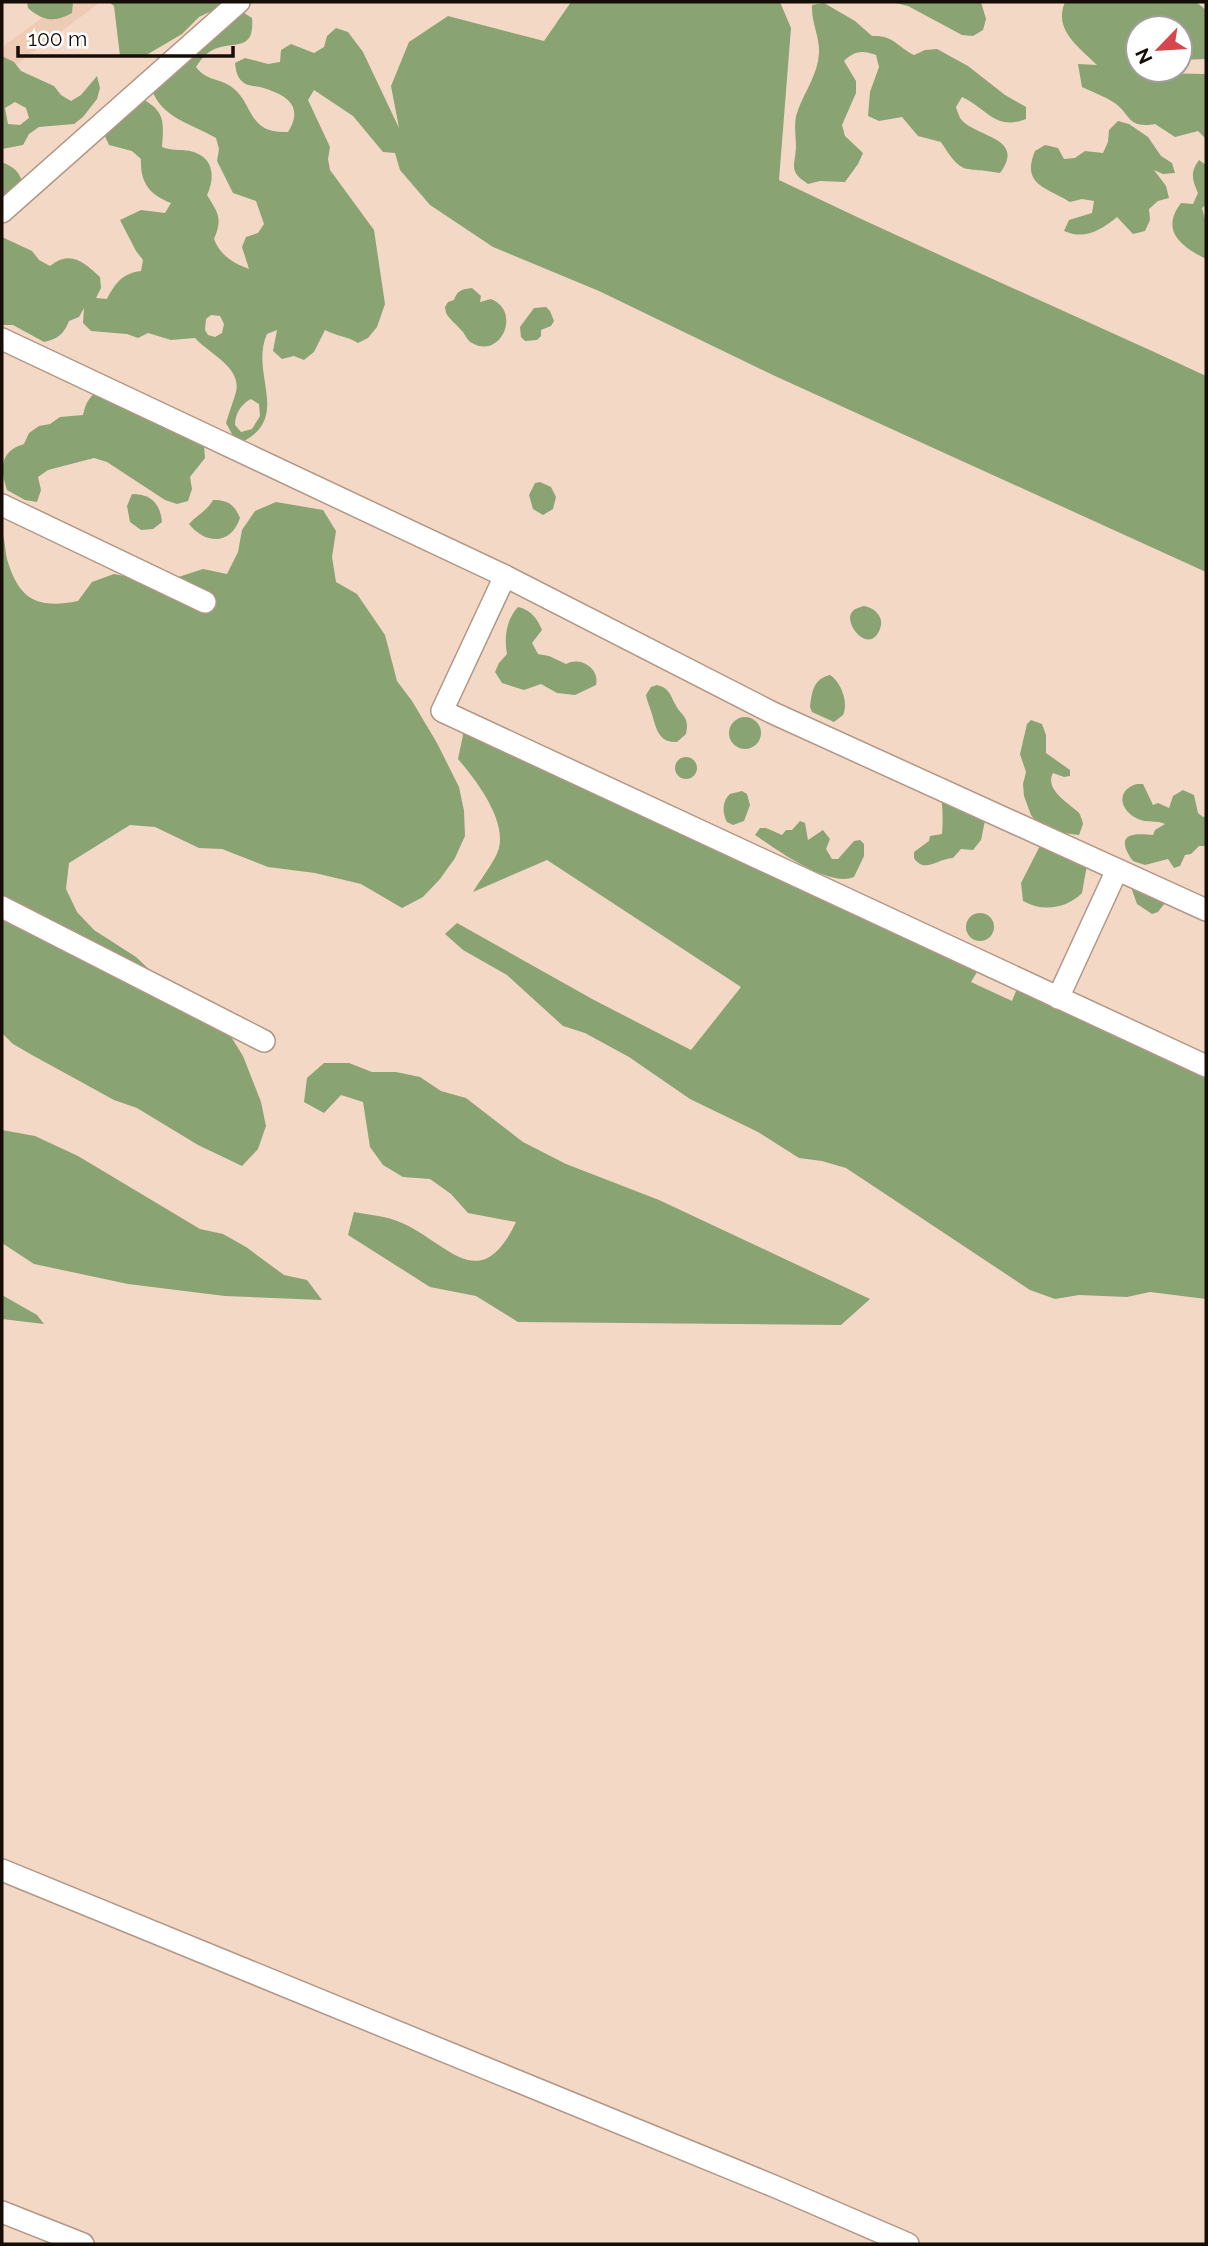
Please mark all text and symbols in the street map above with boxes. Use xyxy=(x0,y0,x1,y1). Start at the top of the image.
scale bar xyxy=(18,14,233,58)
north arrow xyxy=(1124,14,1194,84)
text: 100 m xyxy=(28,26,87,51)
text: N xyxy=(1131,45,1157,67)

